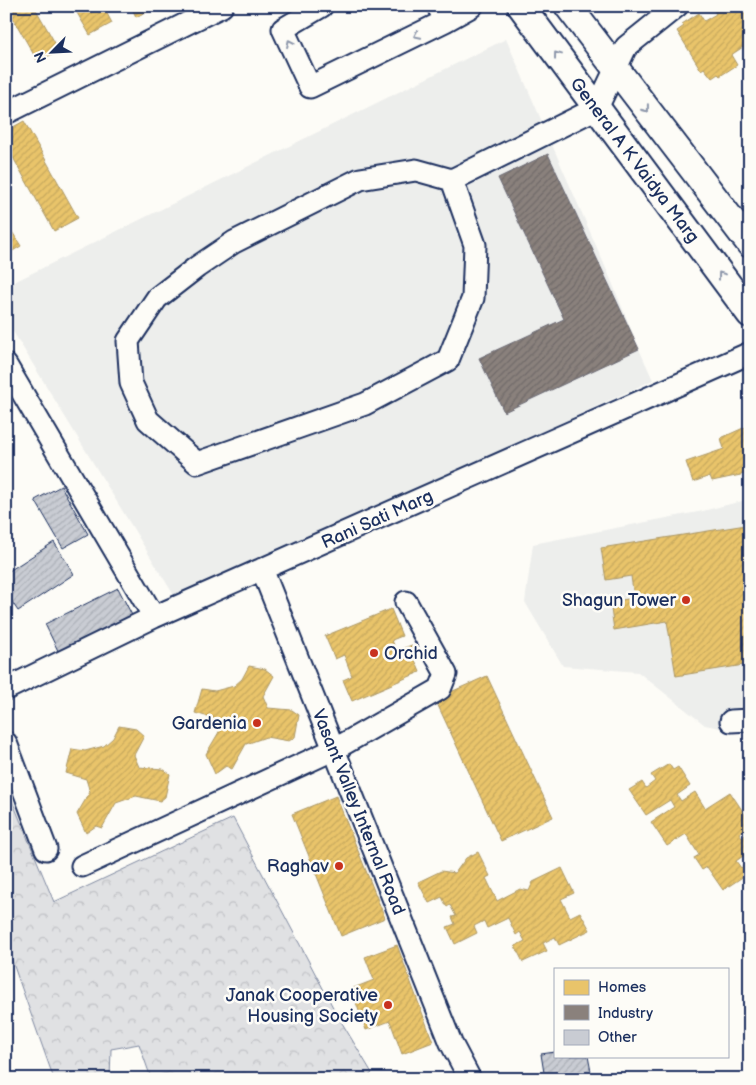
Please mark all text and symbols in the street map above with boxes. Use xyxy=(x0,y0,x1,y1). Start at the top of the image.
north arrow xyxy=(28,28,78,78)
one-way arrow xyxy=(413,29,422,39)
one-way arrow xyxy=(285,39,296,48)
text: N xyxy=(31,49,50,65)
one-way arrow xyxy=(555,52,563,61)
street label: General A K Vaidya Marg xyxy=(566,74,704,247)
one-way arrow xyxy=(640,103,649,113)
one-way arrow xyxy=(718,271,727,281)
street label: Rani Sati Marg xyxy=(318,486,436,553)
place label: Shagun Tower xyxy=(562,590,676,611)
marker: Shagun Tower xyxy=(680,594,692,606)
place label: Orchid xyxy=(384,643,438,664)
marker: Orchid xyxy=(368,647,380,659)
street label: Vasant Valley Internal Road xyxy=(308,706,409,918)
place label: Gardenia xyxy=(172,713,247,734)
marker: Gardenia xyxy=(251,717,263,729)
place label: Raghav xyxy=(267,856,329,877)
marker: Raghav xyxy=(333,860,345,872)
legend xyxy=(554,968,728,1058)
text: Homes xyxy=(598,978,647,997)
place label: Janak Cooperative Housing Society xyxy=(226,985,379,1027)
marker: Janak Cooperative Housing Society xyxy=(382,999,394,1011)
text: Industry xyxy=(598,1004,653,1023)
text: Other xyxy=(598,1028,637,1047)

